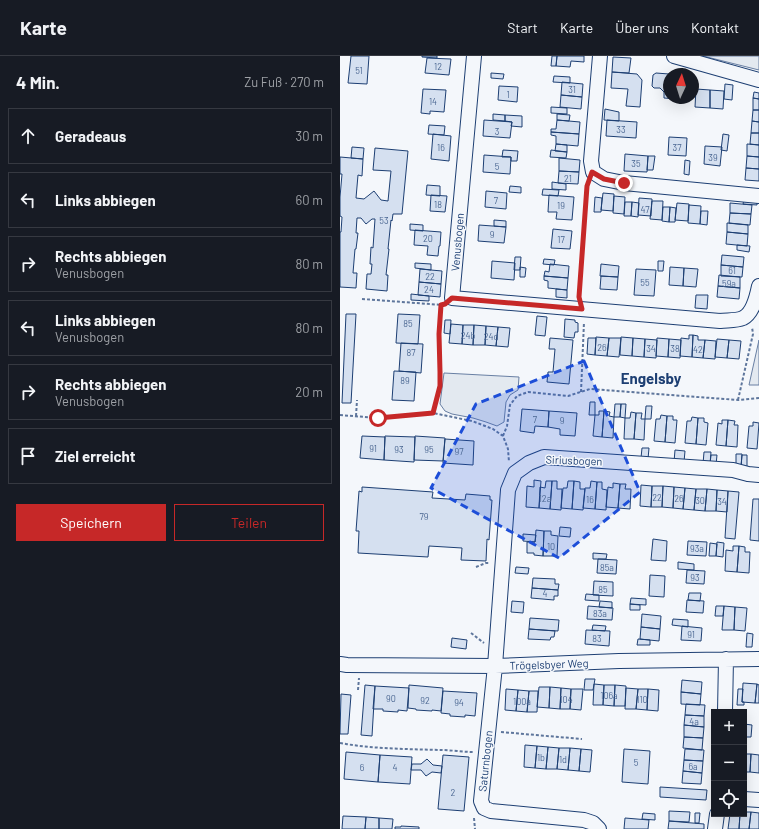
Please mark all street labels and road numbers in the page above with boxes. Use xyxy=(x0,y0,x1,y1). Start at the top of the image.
street label: Venusbogen xyxy=(448,212,466,272)
street label: Siriusbogen xyxy=(545,453,603,467)
street label: Trögelsbyer Weg xyxy=(509,656,589,672)
street label: Saturnbogen xyxy=(475,730,495,792)

